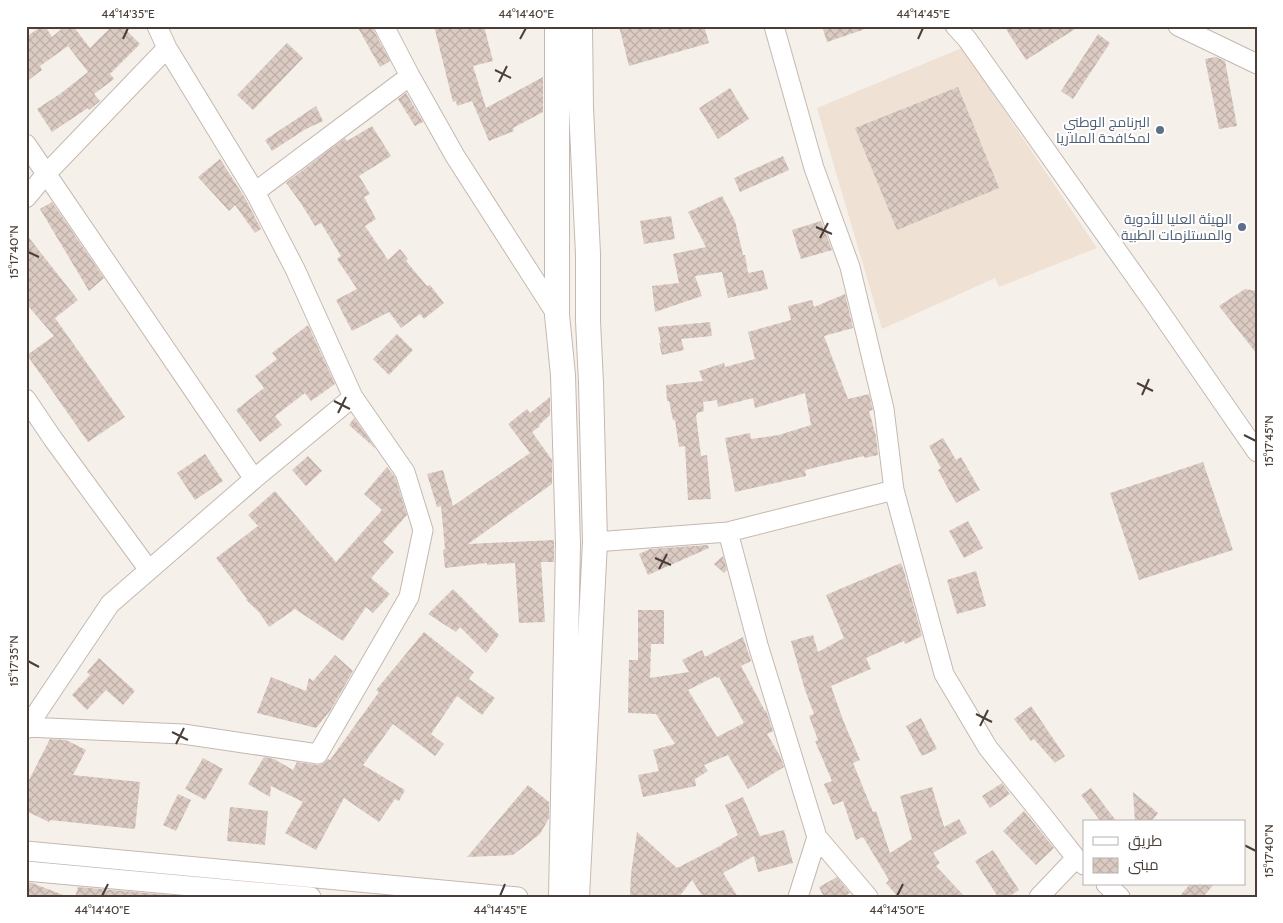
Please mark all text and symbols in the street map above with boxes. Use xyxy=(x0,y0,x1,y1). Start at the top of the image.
text: 44°14'35"E xyxy=(101,6,155,21)
text: 44°14'40"E xyxy=(498,6,554,21)
text: 44°14'45"E xyxy=(896,6,950,21)
place label: البرنامج الوطني لمكافحة الملاريا xyxy=(1056,113,1150,147)
marker: البرنامج الوطني لمكافحة الملاريا xyxy=(1154,124,1166,136)
place label: الهيئة العليا للأدوية والمستلزمات الطبية xyxy=(1121,210,1232,244)
marker: الهيئة العليا للأدوية والمستلزمات الطبية xyxy=(1236,221,1248,233)
text: 15°17'40"N xyxy=(6,225,21,279)
text: 15°17'45"N xyxy=(1261,415,1276,467)
text: 15°17'35"N xyxy=(6,635,21,687)
legend xyxy=(1083,820,1246,886)
text: 15°17'40"N xyxy=(1261,824,1276,878)
text: طريق xyxy=(1128,832,1162,851)
text: مبنى xyxy=(1128,856,1159,875)
text: 44°14'40"E xyxy=(74,902,130,917)
text: 44°14'45"E xyxy=(473,902,527,917)
text: 44°14'50"E xyxy=(869,902,925,917)

